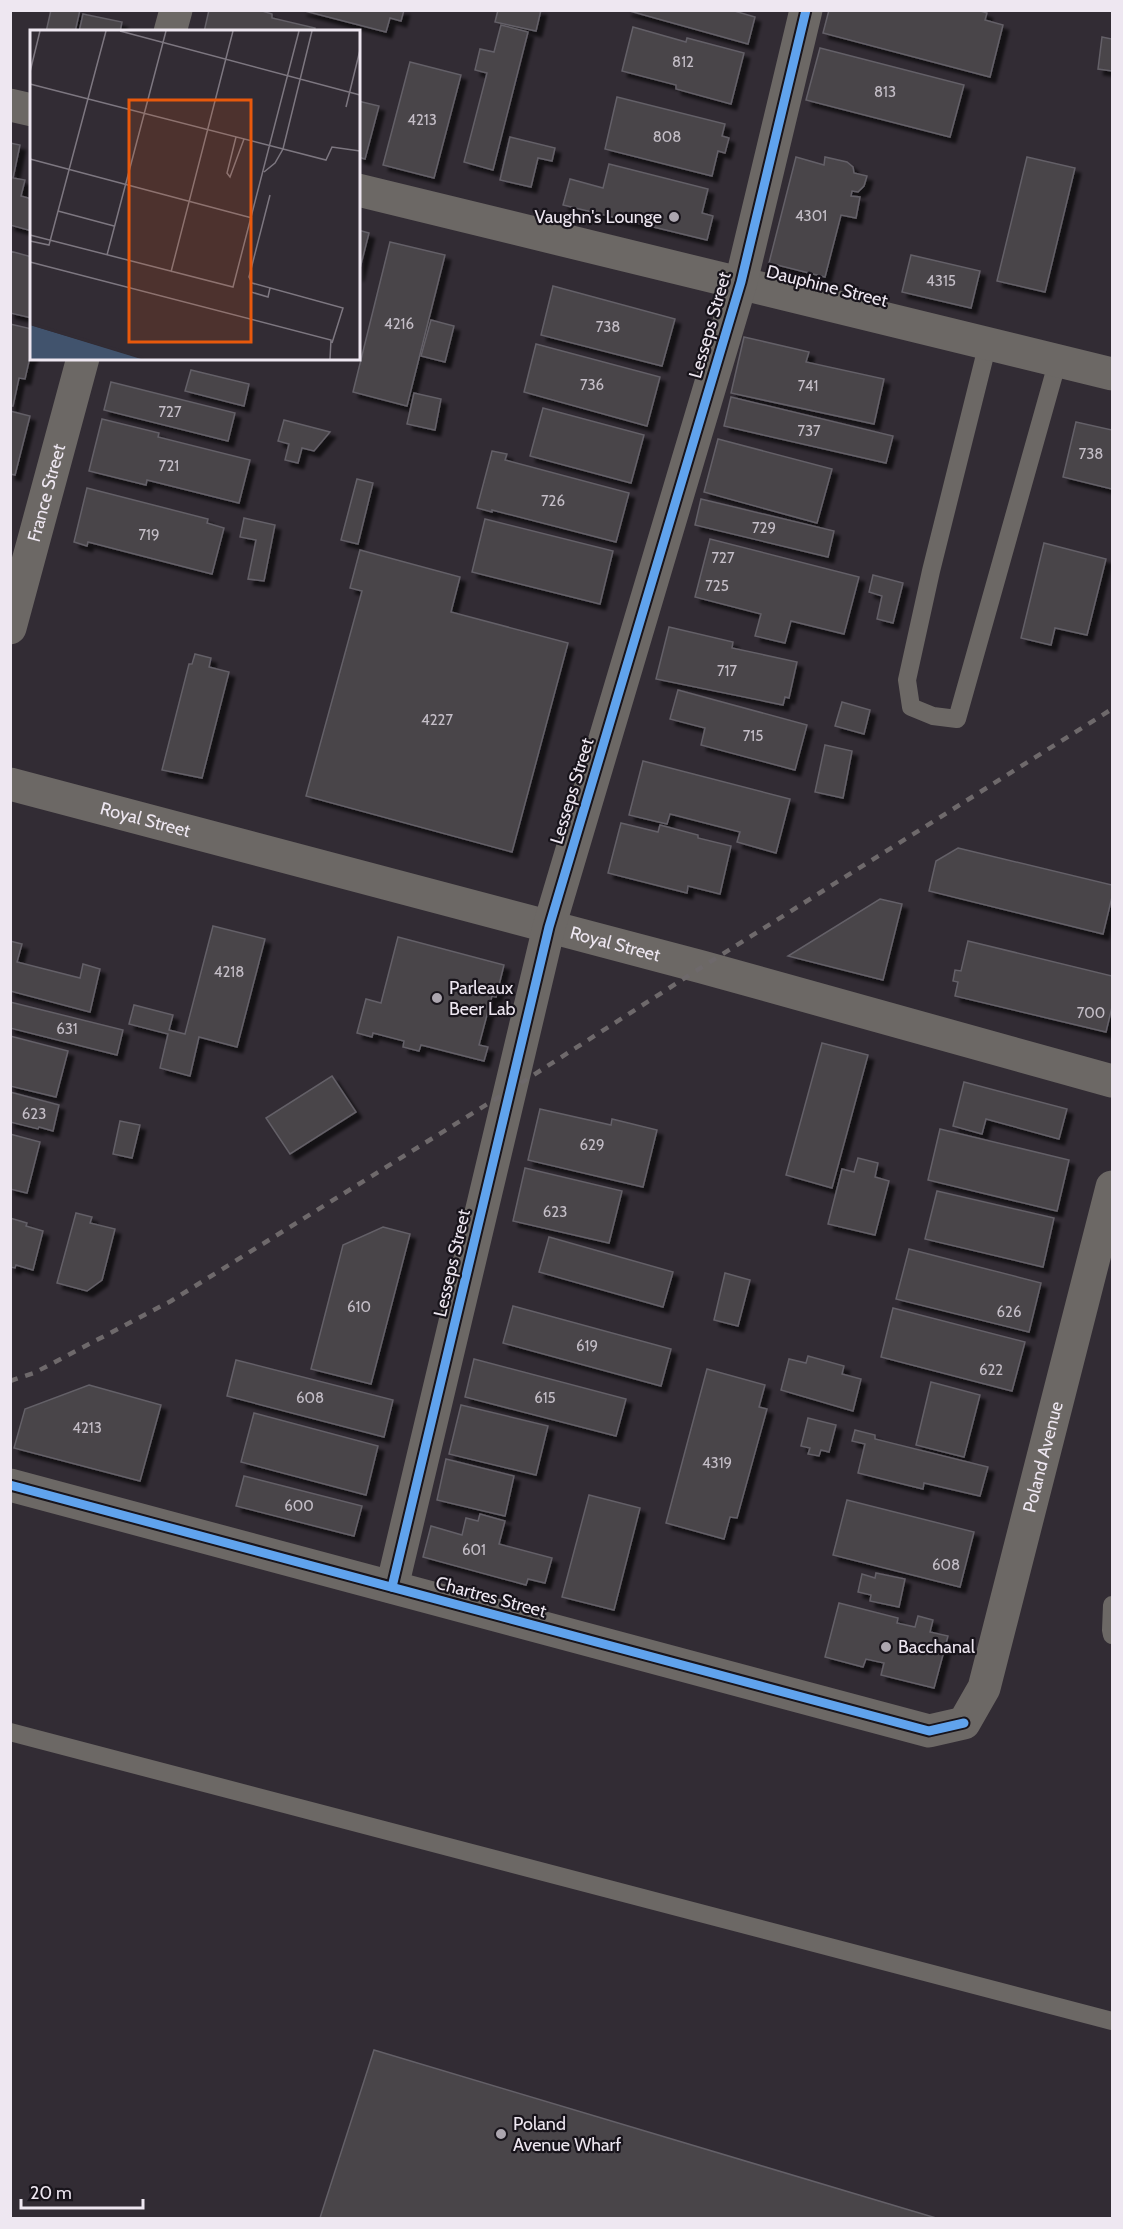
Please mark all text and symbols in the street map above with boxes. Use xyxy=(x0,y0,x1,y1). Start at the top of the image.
inset map xyxy=(30,30,360,360)
house number: 812 xyxy=(672,53,694,71)
house number: 813 xyxy=(874,83,896,101)
house number: 4213 xyxy=(407,111,437,129)
house number: 808 xyxy=(653,128,681,146)
place label: Vaughn's Lounge xyxy=(534,206,662,228)
house number: 4301 xyxy=(795,207,827,225)
marker: Vaughn's Lounge xyxy=(667,210,681,224)
street label: Dauphine Street xyxy=(764,260,890,312)
street label: Lesseps Street xyxy=(684,269,736,381)
house number: 4315 xyxy=(926,272,956,290)
house number: 4216 xyxy=(384,315,414,333)
house number: 738 xyxy=(596,318,620,336)
house number: 736 xyxy=(580,376,604,394)
house number: 741 xyxy=(798,377,818,395)
house number: 727 xyxy=(159,403,182,421)
house number: 737 xyxy=(797,422,821,440)
street label: France Street xyxy=(23,441,70,544)
house number: 738 xyxy=(1079,445,1103,463)
house number: 721 xyxy=(159,457,179,475)
house number: 726 xyxy=(541,492,565,510)
house number: 729 xyxy=(752,519,776,537)
house number: 719 xyxy=(139,526,159,544)
house number: 727 xyxy=(712,549,735,567)
house number: 725 xyxy=(705,577,729,595)
house number: 717 xyxy=(717,662,737,680)
house number: 4227 xyxy=(421,711,453,729)
house number: 715 xyxy=(743,727,763,745)
street label: Lesseps Street xyxy=(545,735,599,847)
street label: Royal Street xyxy=(98,797,193,842)
street label: Royal Street xyxy=(568,922,663,966)
house number: 4218 xyxy=(214,963,244,981)
place label: Parleaux Beer Lab xyxy=(449,977,516,1020)
marker: Parleaux Beer Lab xyxy=(430,991,444,1005)
house number: 700 xyxy=(1077,1004,1105,1022)
house number: 631 xyxy=(56,1020,78,1038)
house number: 623 xyxy=(22,1105,46,1123)
house number: 629 xyxy=(580,1136,604,1154)
house number: 623 xyxy=(543,1203,567,1221)
street label: Lesseps Street xyxy=(429,1207,475,1319)
house number: 610 xyxy=(347,1298,371,1316)
house number: 626 xyxy=(997,1303,1021,1321)
house number: 619 xyxy=(576,1337,598,1355)
house number: 622 xyxy=(979,1361,1003,1379)
house number: 608 xyxy=(296,1389,324,1407)
house number: 615 xyxy=(534,1389,556,1407)
street label: Poland Avenue xyxy=(1018,1399,1068,1515)
house number: 4213 xyxy=(72,1419,102,1437)
house number: 4319 xyxy=(702,1454,732,1472)
house number: 600 xyxy=(284,1497,314,1515)
house number: 601 xyxy=(462,1541,486,1559)
house number: 608 xyxy=(932,1556,960,1574)
street label: Chartres Street xyxy=(433,1572,549,1622)
place label: Bacchanal xyxy=(898,1636,976,1658)
marker: Bacchanal xyxy=(879,1640,893,1654)
place label: Poland Avenue Wharf xyxy=(513,2113,621,2156)
marker: Poland Avenue Wharf xyxy=(494,2127,508,2141)
scale bar xyxy=(21,2172,142,2210)
text: 20 m xyxy=(30,2182,72,2204)

